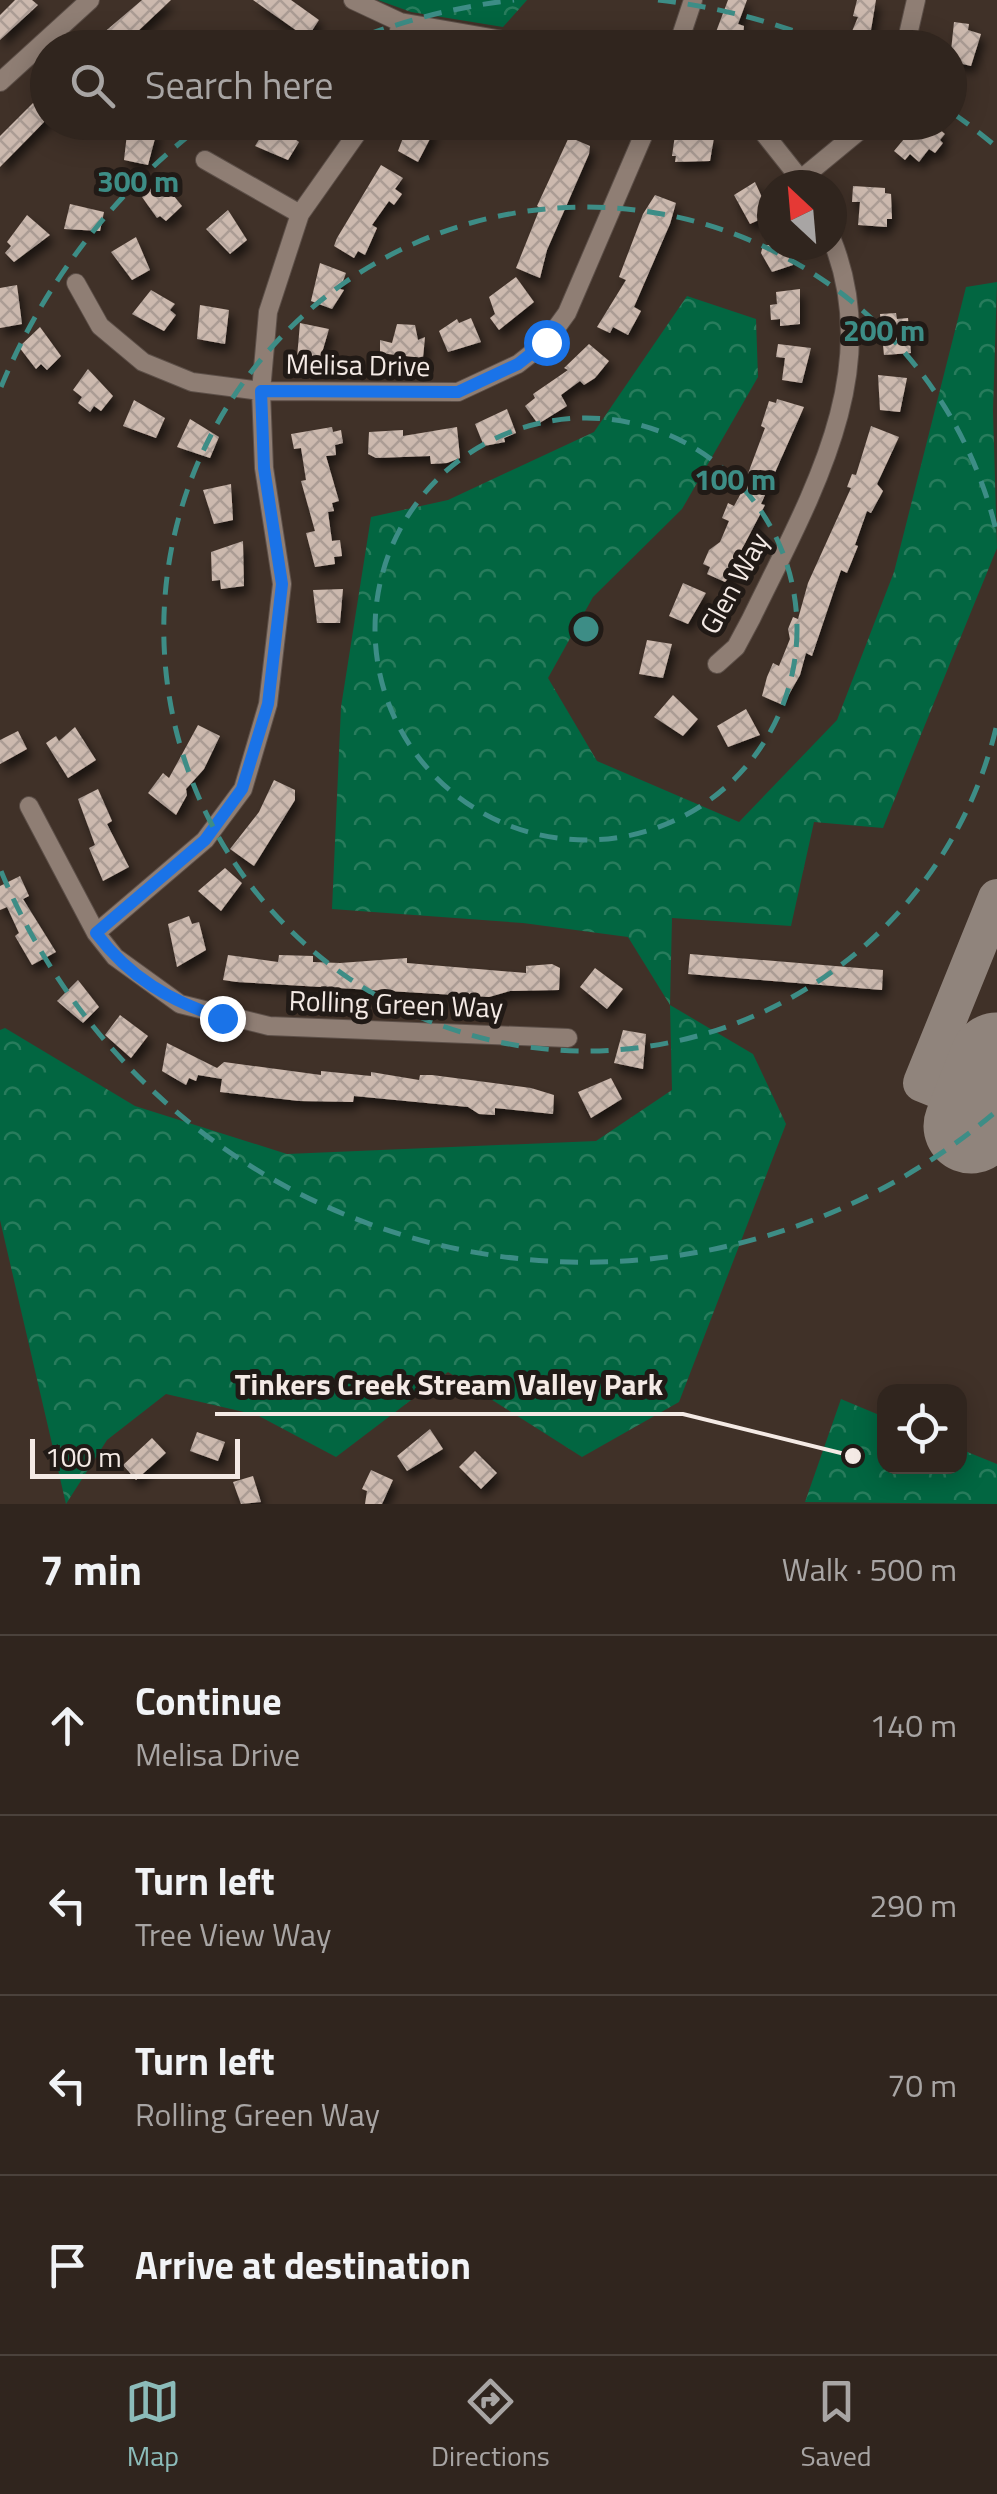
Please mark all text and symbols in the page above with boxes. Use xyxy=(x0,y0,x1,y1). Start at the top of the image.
search box xyxy=(30,30,967,140)
text: Search here xyxy=(145,56,333,114)
icon: search xyxy=(65,58,120,113)
text: 300 m xyxy=(97,158,179,204)
north arrow xyxy=(757,170,847,260)
text: 200 m xyxy=(843,307,925,353)
route start xyxy=(524,320,570,366)
street label: Melisa Drive xyxy=(285,342,431,387)
text: 100 m xyxy=(694,456,776,502)
street label: Glen Way xyxy=(688,524,779,642)
centre of rings xyxy=(568,611,604,647)
street label: Rolling Green Way xyxy=(288,978,504,1029)
route end xyxy=(200,996,246,1042)
callout: Tinkers Creek Stream Valley Park xyxy=(215,1354,683,1414)
text: Tinkers Creek Stream Valley Park xyxy=(235,1361,664,1407)
map controls xyxy=(877,1384,967,1474)
button: locate xyxy=(877,1384,967,1474)
scale bar xyxy=(30,1434,240,1478)
text: 100 m xyxy=(45,1435,122,1478)
text: 7 min xyxy=(40,1537,142,1601)
text: Walk · 500 m xyxy=(782,1545,957,1593)
text: Continue xyxy=(135,1672,282,1730)
icon: ahead xyxy=(40,1698,95,1753)
text: 140 m xyxy=(869,1701,957,1749)
text: Melisa Drive xyxy=(135,1730,300,1778)
text: Turn left xyxy=(135,1852,275,1910)
icon: left xyxy=(40,1878,95,1933)
text: 290 m xyxy=(869,1881,957,1929)
text: Tree View Way xyxy=(135,1910,331,1958)
text: Turn left xyxy=(135,2032,275,2090)
icon: left xyxy=(40,2058,95,2113)
text: 70 m xyxy=(887,2061,957,2109)
text: Rolling Green Way xyxy=(135,2090,380,2138)
text: Arrive at destination xyxy=(135,2236,471,2294)
icon: arrive xyxy=(40,2238,95,2293)
tab: Map xyxy=(125,2374,180,2477)
tab: Directions xyxy=(431,2374,550,2477)
tab: Saved xyxy=(800,2374,872,2477)

